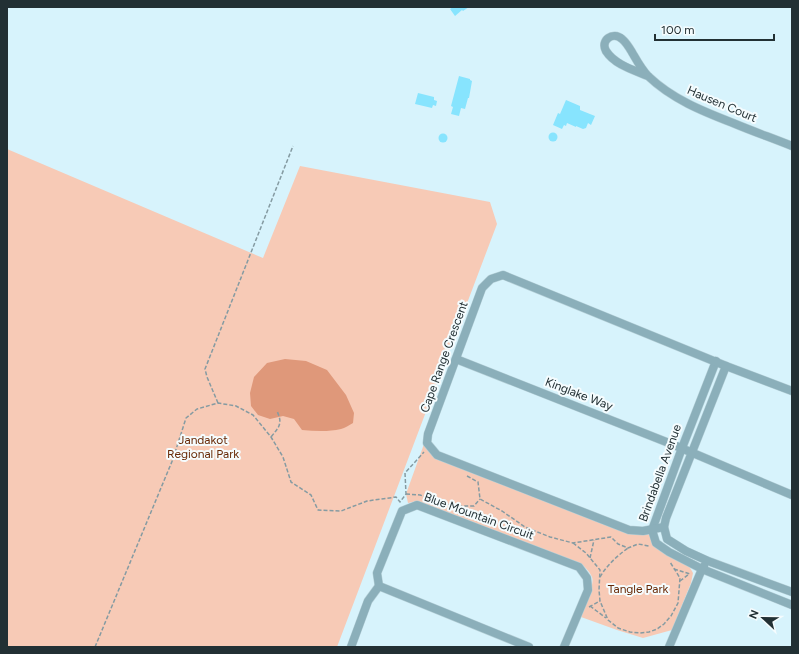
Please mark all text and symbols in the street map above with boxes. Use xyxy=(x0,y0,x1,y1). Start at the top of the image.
scale bar xyxy=(655,16,774,42)
text: 100 m xyxy=(661,23,695,37)
street label: Hausen Court xyxy=(685,83,759,125)
street label: Cape Range Crescent xyxy=(417,299,471,415)
street label: Kinglake Way xyxy=(543,375,615,414)
street label: Brindabella Avenue xyxy=(636,422,684,524)
park label: Jandakot Regional Park xyxy=(167,433,239,461)
street label: Blue Mountain Circuit xyxy=(422,490,536,543)
park label: Tangle Park xyxy=(608,582,669,596)
north arrow xyxy=(743,598,783,638)
text: N xyxy=(747,608,762,621)

